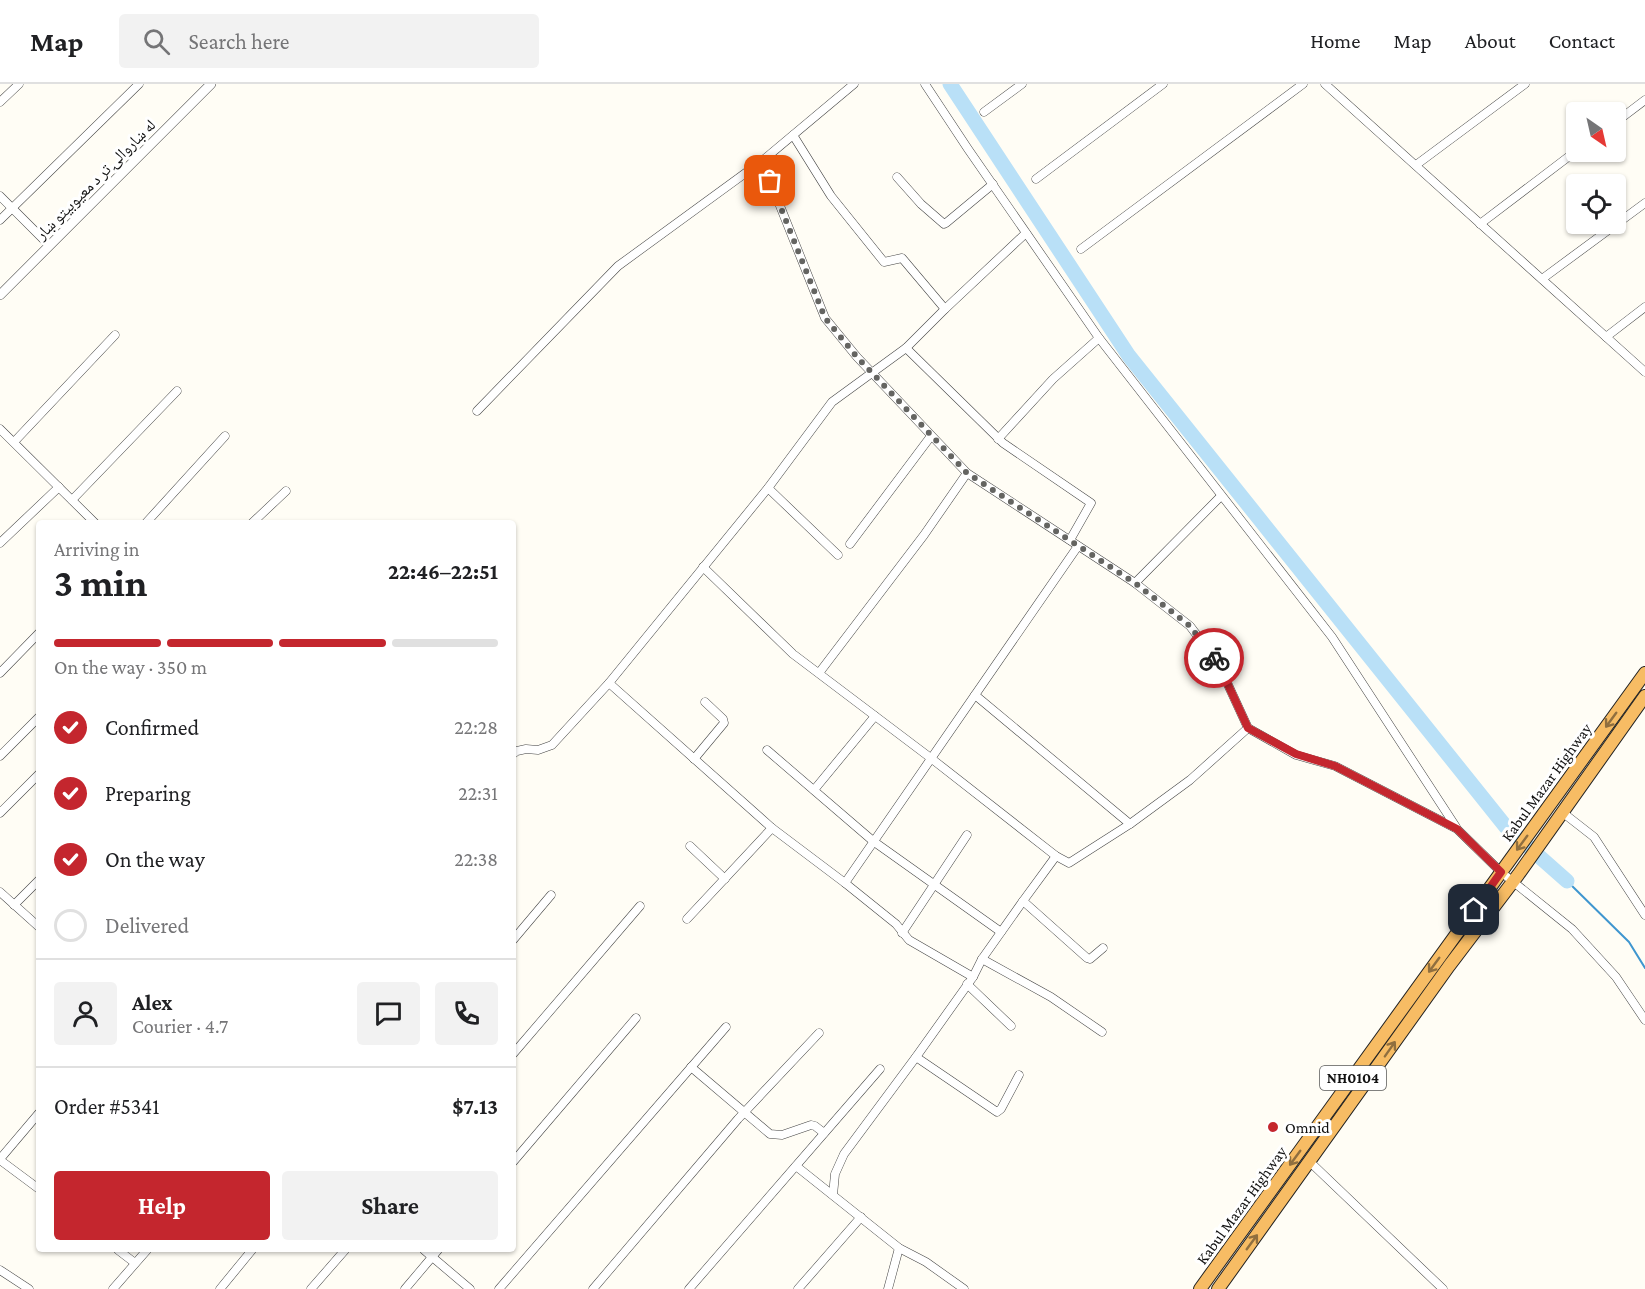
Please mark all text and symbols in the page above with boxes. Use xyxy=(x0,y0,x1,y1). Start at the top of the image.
search box xyxy=(119,14,539,68)
icon: search xyxy=(140,25,173,58)
text: Map xyxy=(30,26,83,57)
text: Search here xyxy=(188,29,289,54)
text: Home xyxy=(1310,29,1360,53)
text: Map xyxy=(1393,29,1432,53)
text: About xyxy=(1465,29,1516,53)
text: Contact xyxy=(1549,29,1615,53)
north arrow xyxy=(1566,102,1626,162)
map controls xyxy=(1566,102,1626,234)
street label: له ښاروالۍ تر د معیوبیتو ښار xyxy=(31,116,160,245)
pin xyxy=(744,155,795,206)
icon: bag xyxy=(753,164,786,197)
button: locate xyxy=(1566,174,1626,234)
text: Arriving in xyxy=(54,538,139,560)
text: 22:46–22:51 xyxy=(388,559,498,584)
text: 3 min xyxy=(54,561,147,604)
courier xyxy=(1184,628,1244,688)
icon: bike xyxy=(1198,642,1231,675)
text: On the way · 350 m xyxy=(54,656,207,678)
icon: check xyxy=(54,711,87,744)
one-way arrow xyxy=(1605,712,1617,728)
text: Confirmed xyxy=(105,715,199,740)
text: 22:28 xyxy=(454,716,498,738)
street label: Kabul Mazar Highway xyxy=(1498,720,1596,845)
icon: check xyxy=(54,777,87,810)
text: Preparing xyxy=(105,781,191,806)
text: 22:31 xyxy=(458,782,498,804)
one-way arrow xyxy=(1516,835,1528,851)
icon: check xyxy=(54,843,87,876)
text: On the way xyxy=(105,847,205,872)
text: 22:38 xyxy=(454,848,498,870)
pin xyxy=(1448,884,1499,935)
icon: home xyxy=(1457,893,1490,926)
text: Delivered xyxy=(105,913,189,938)
one-way arrow xyxy=(1427,957,1440,973)
button: person xyxy=(54,982,117,1045)
button: chat xyxy=(357,982,420,1045)
button: phone xyxy=(435,982,498,1045)
text: Alex xyxy=(132,990,173,1015)
text: Courier · 4.7 xyxy=(132,1015,228,1037)
one-way arrow xyxy=(1384,1041,1396,1058)
road number: NH0104 xyxy=(1320,1066,1386,1090)
text: Order #5341 xyxy=(54,1094,160,1119)
text: $7.13 xyxy=(452,1094,498,1119)
place label: Omnid xyxy=(1285,1119,1330,1136)
marker: Omnid xyxy=(1266,1120,1280,1134)
street label: Kabul Mazar Highway xyxy=(1193,1143,1291,1268)
one-way arrow xyxy=(1289,1149,1301,1165)
button: Help xyxy=(54,1171,270,1240)
button: Share xyxy=(282,1171,498,1240)
one-way arrow xyxy=(1246,1234,1258,1250)

